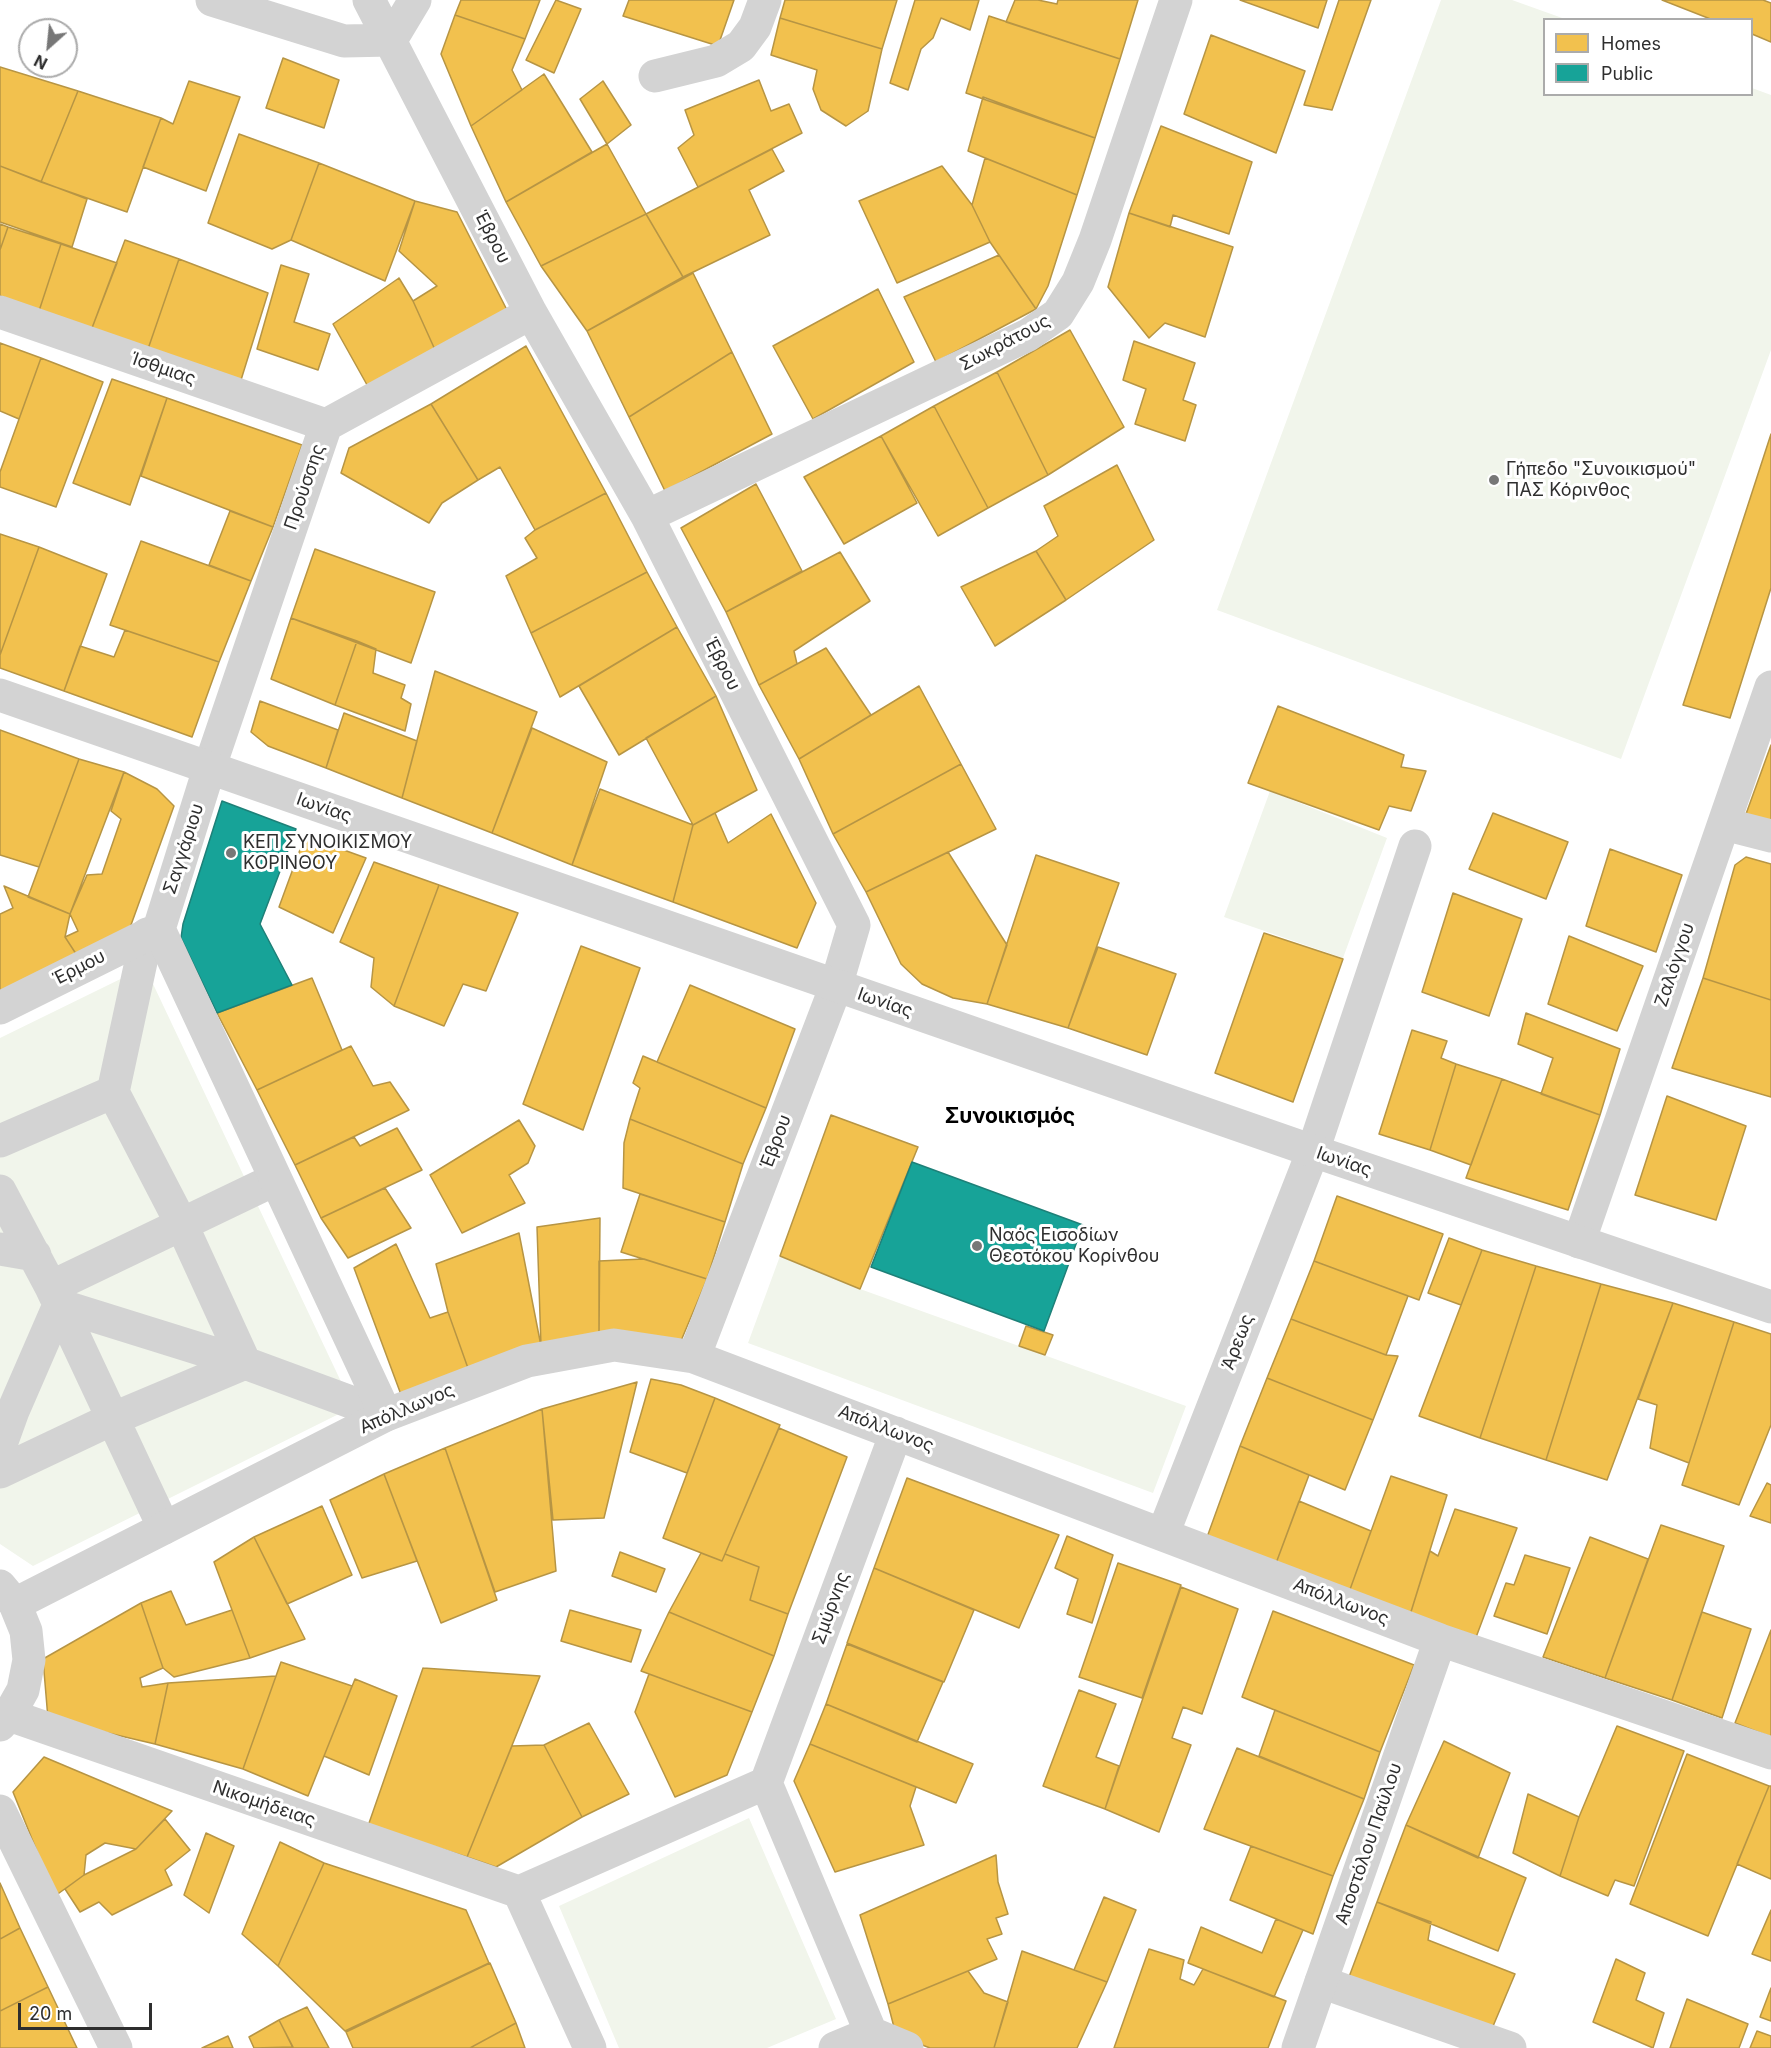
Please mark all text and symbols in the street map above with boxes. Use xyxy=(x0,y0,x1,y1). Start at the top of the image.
north arrow xyxy=(18,18,78,78)
legend xyxy=(1543,18,1753,96)
text: Homes xyxy=(1601,33,1661,54)
text: N xyxy=(31,51,51,74)
text: Public xyxy=(1601,63,1653,84)
street label: Έβρου xyxy=(470,207,514,267)
street label: Σωκράτους xyxy=(956,310,1054,376)
street label: Ίσθμιας xyxy=(128,348,198,390)
street label: Προύσσης xyxy=(280,441,330,533)
place label: Γήπεδο "Συνοικισμού" ΠΑΣ Κόρινθος xyxy=(1506,459,1696,502)
marker: Γήπεδο "Συνοικισμού" ΠΑΣ Κόρινθος xyxy=(1487,473,1501,487)
street label: Έβρου xyxy=(700,634,744,694)
street label: Ιωνίας xyxy=(294,789,354,827)
street label: Σαγγάριου xyxy=(159,801,209,897)
place label: ΚΕΠ ΣΥΝΟΙΚΙΣΜΟΥ ΚΟΡΙΝΘΟΥ xyxy=(243,832,412,874)
marker: ΚΕΠ ΣΥΝΟΙΚΙΣΜΟΥ ΚΟΡΙΝΘΟΥ xyxy=(224,846,238,860)
street label: Ζαλόγγου xyxy=(1651,920,1699,1010)
street label: Έρμου xyxy=(49,946,109,990)
street label: Ιωνίας xyxy=(855,984,915,1022)
district label: Συνοικισμός xyxy=(945,1104,1075,1130)
street label: Έβρου xyxy=(756,1112,796,1172)
street label: Ιωνίας xyxy=(1314,1143,1374,1181)
place label: Ναός Εισοδίων Θεοτόκου Κορίνθου xyxy=(989,1225,1159,1268)
marker: Ναός Εισοδίων Θεοτόκου Κορίνθου xyxy=(970,1239,984,1253)
street label: Άρεως xyxy=(1218,1311,1258,1373)
street label: Απόλλωνος xyxy=(356,1379,458,1439)
street label: Απόλλωνος xyxy=(835,1401,937,1457)
street label: Σμύρνης xyxy=(808,1569,854,1647)
street label: Απόλλωνος xyxy=(1290,1574,1392,1630)
street label: Αποστόλου Παύλου xyxy=(1331,1760,1407,1928)
street label: Νικομήδειας xyxy=(210,1776,318,1832)
scale bar xyxy=(21,1991,154,2029)
text: 20 m xyxy=(29,2003,72,2024)

